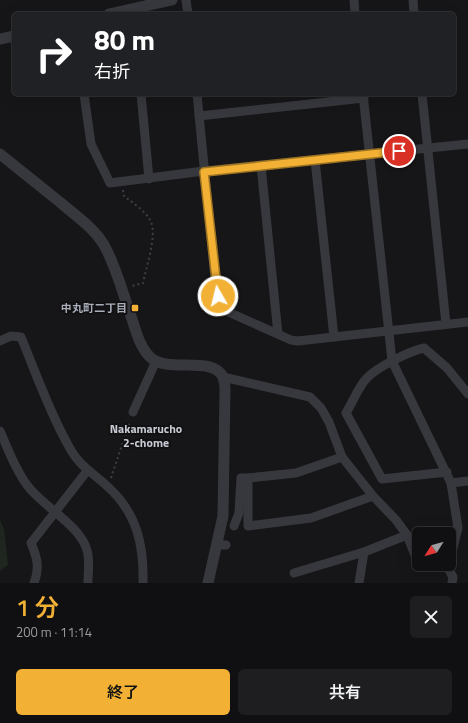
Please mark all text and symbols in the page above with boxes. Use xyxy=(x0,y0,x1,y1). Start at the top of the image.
text: 80 m xyxy=(94,18,155,61)
icon: right xyxy=(28,28,80,80)
text: 右折 xyxy=(94,58,130,85)
pin xyxy=(382,134,416,168)
icon: arrive xyxy=(388,140,410,162)
position arrow xyxy=(197,275,239,317)
place label: 中丸町二丁目 xyxy=(61,300,127,316)
marker: 中丸町二丁目 xyxy=(130,303,140,313)
district label: Nakamarucho 2-chome xyxy=(110,419,182,452)
north arrow xyxy=(412,527,456,571)
map controls xyxy=(412,527,456,571)
text: 1 分 xyxy=(16,589,59,625)
button: close xyxy=(410,596,452,638)
text: 200 m · 11:14 xyxy=(16,622,92,642)
button: 終了 xyxy=(16,669,230,715)
button: 共有 xyxy=(238,669,452,715)

